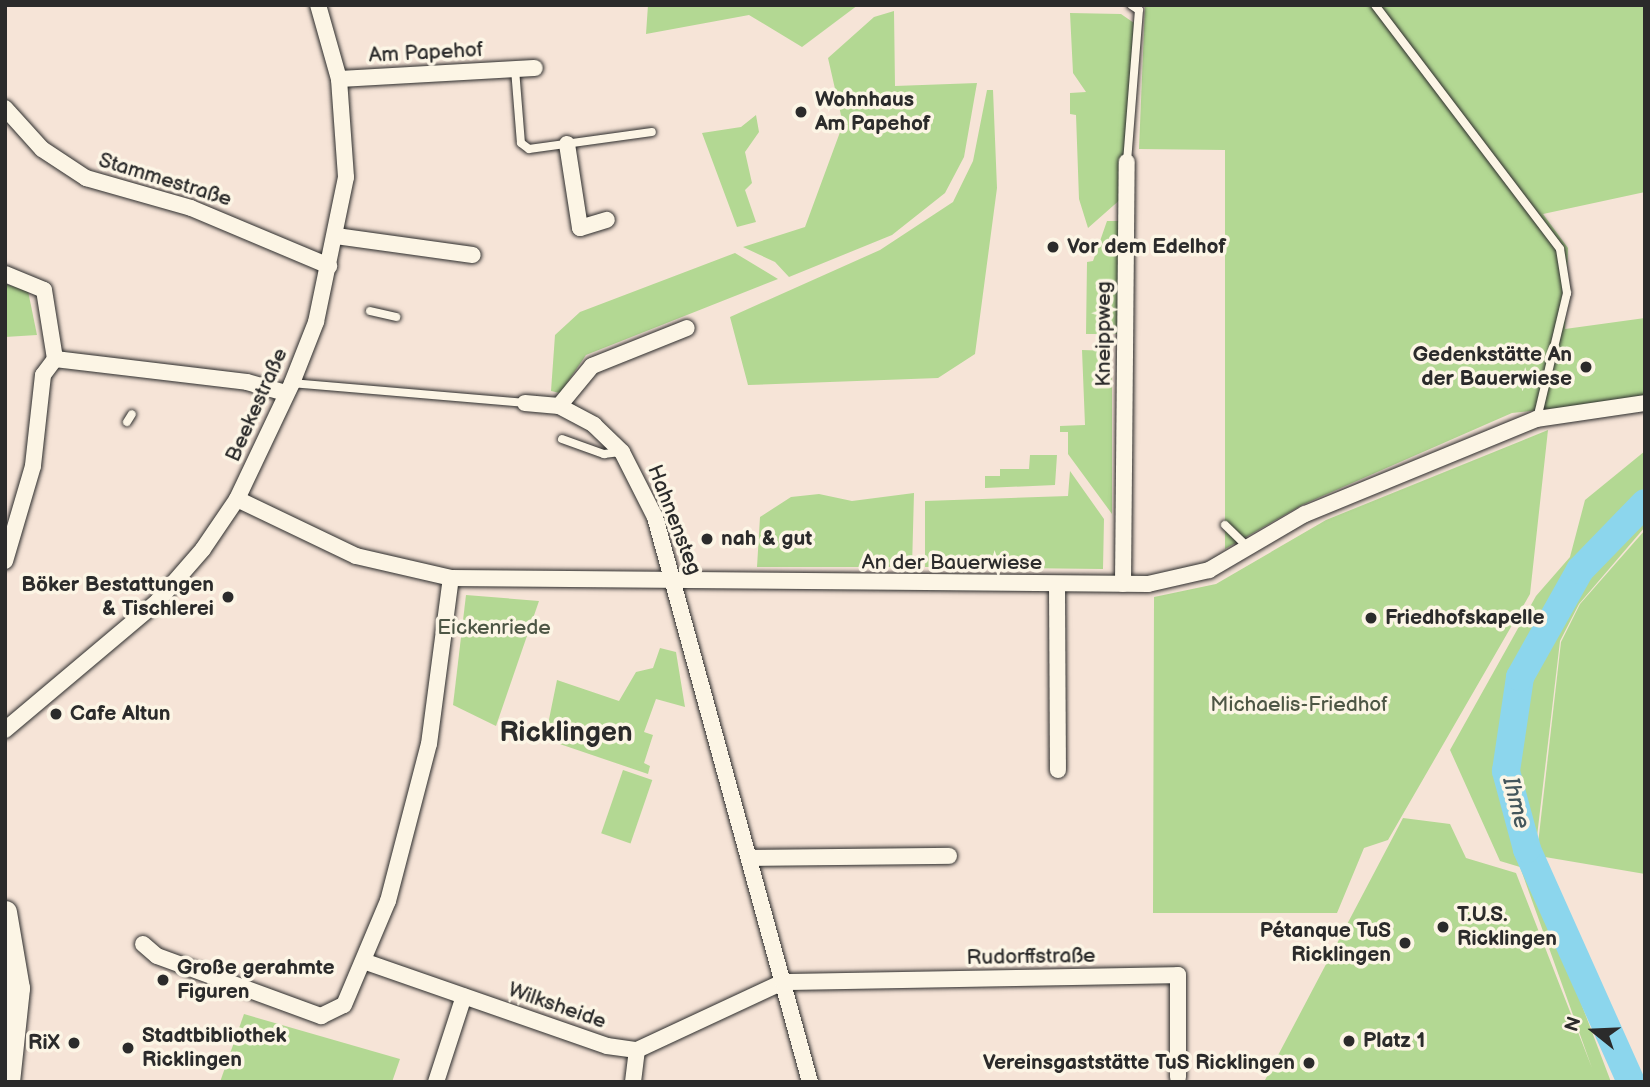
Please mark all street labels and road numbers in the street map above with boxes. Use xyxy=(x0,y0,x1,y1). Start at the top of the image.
street label: Am Papehof xyxy=(368,37,484,69)
street label: Stammestraße xyxy=(95,148,235,212)
street label: Kneippweg xyxy=(1091,281,1117,387)
street label: Beekestraße xyxy=(221,344,293,466)
street label: Hahnensteg xyxy=(641,461,707,579)
street label: An der Bauerwiese xyxy=(862,550,1042,576)
street label: Rudorffstraße xyxy=(966,943,1096,971)
street label: Wilksheide xyxy=(505,978,609,1034)

